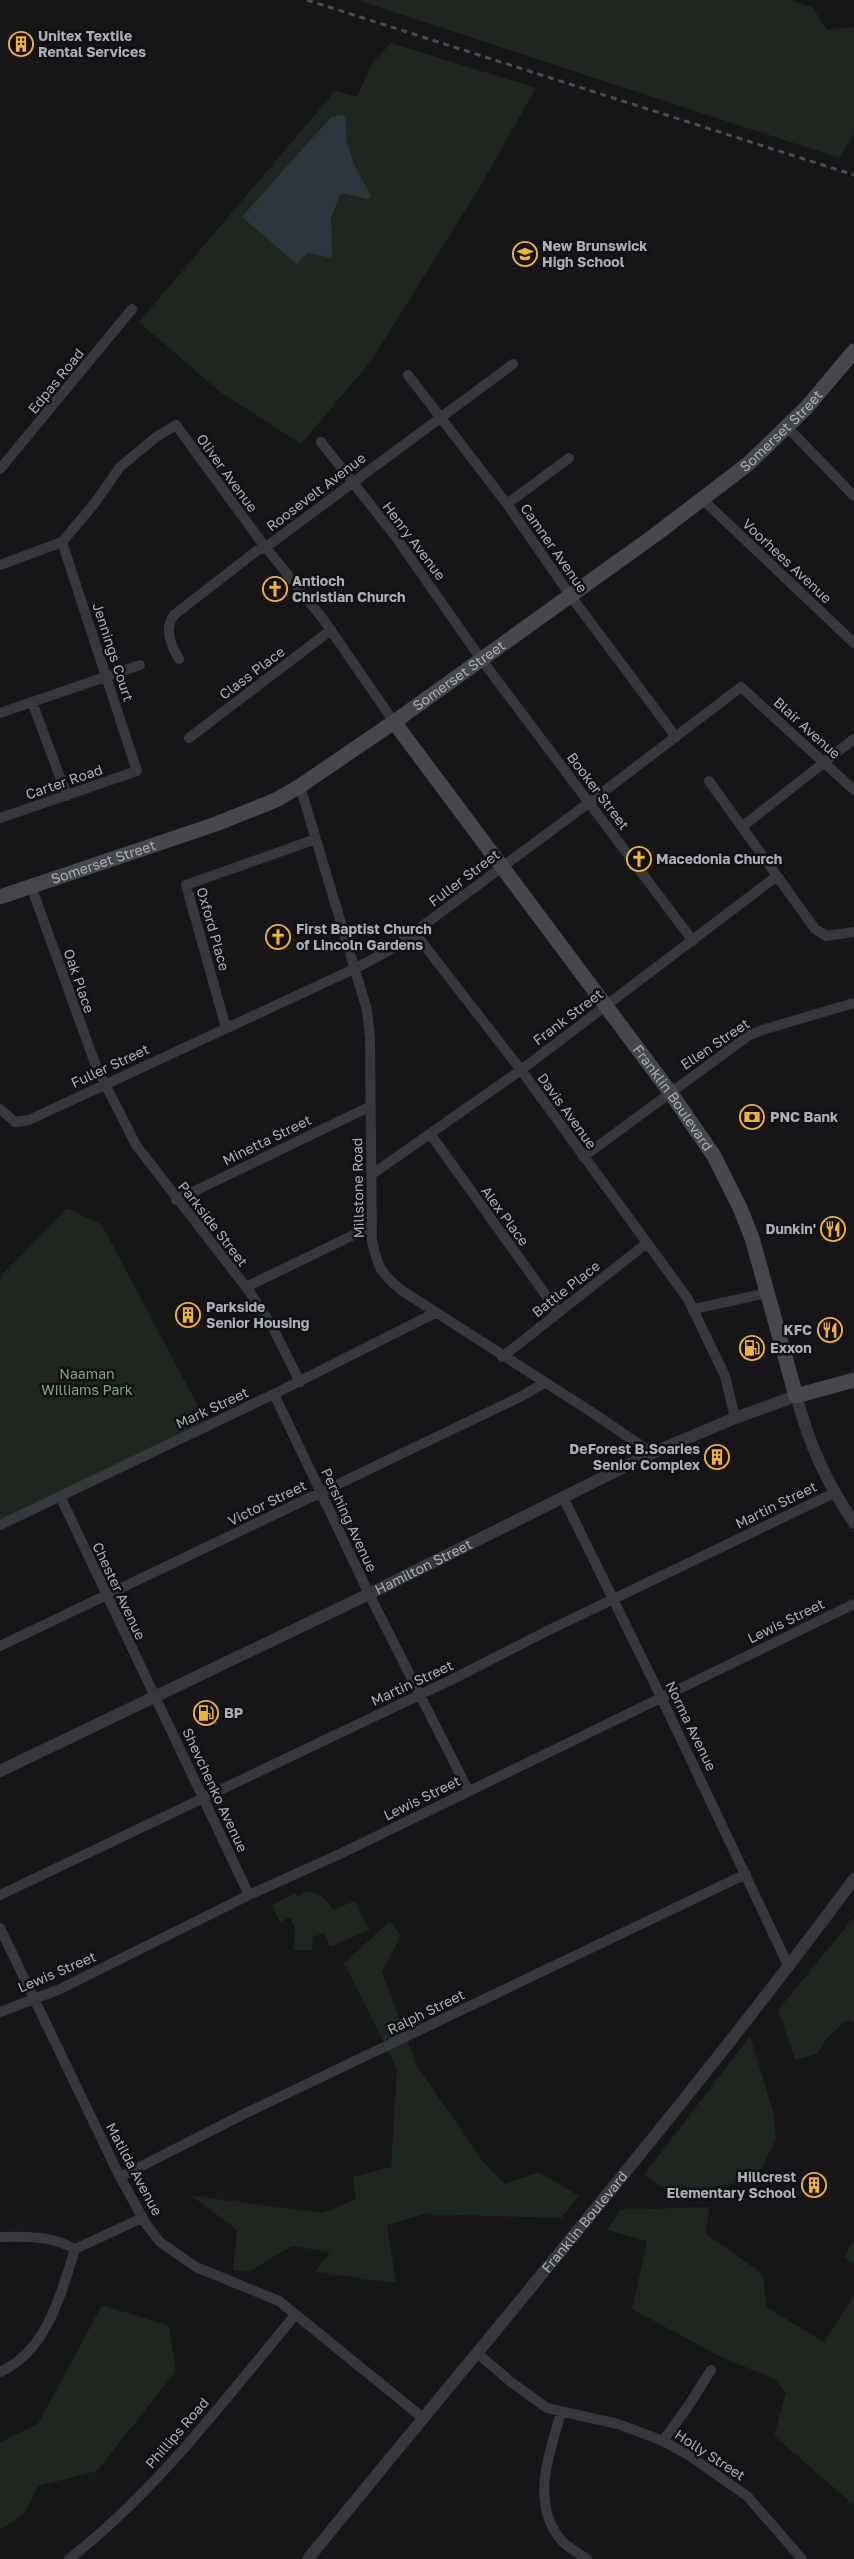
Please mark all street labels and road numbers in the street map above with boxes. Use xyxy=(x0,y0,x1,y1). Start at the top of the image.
street label: Edpas Road xyxy=(24,345,87,417)
street label: Somerset Street xyxy=(736,386,826,475)
street label: Oliver Avenue xyxy=(193,430,262,515)
street label: Roosevelt Avenue xyxy=(263,449,369,534)
street label: Henry Avenue xyxy=(379,498,449,583)
street label: Camner Avenue xyxy=(517,500,591,596)
street label: Voorhees Avenue xyxy=(739,515,836,606)
street label: Jennings Court xyxy=(90,600,137,703)
street label: Somerset Street xyxy=(409,636,508,714)
street label: Class Place xyxy=(216,642,288,703)
street label: Blair Avenue xyxy=(770,693,844,762)
street label: Booker Street xyxy=(564,749,633,833)
street label: Carter Road xyxy=(23,760,104,803)
street label: Somerset Street xyxy=(49,836,158,887)
street label: Fuller Street xyxy=(425,845,502,910)
street label: Oxford Place xyxy=(193,885,234,973)
street label: Oak Place xyxy=(61,946,98,1015)
street label: Frank Street xyxy=(529,985,606,1048)
street label: Ellen Street xyxy=(677,1014,752,1073)
street label: Fuller Street xyxy=(68,1040,152,1091)
street label: Franklin Boulevard xyxy=(630,1041,717,1154)
street label: Davis Avenue xyxy=(534,1070,601,1152)
street label: Minetta Street xyxy=(220,1111,314,1168)
street label: Millstone Road xyxy=(348,1138,367,1239)
street label: Parkside Street xyxy=(175,1178,252,1270)
street label: Alex Place xyxy=(478,1182,533,1249)
street label: Battle Place xyxy=(528,1257,603,1320)
street label: Mark Street xyxy=(173,1383,251,1432)
street label: Pershing Avenue xyxy=(318,1465,381,1574)
street label: Victor Street xyxy=(225,1476,309,1529)
street label: Martin Street xyxy=(732,1477,819,1532)
street label: Hamilton Street xyxy=(372,1535,475,1598)
street label: Chester Avenue xyxy=(89,1539,150,1642)
street label: Lewis Street xyxy=(745,1595,827,1646)
street label: Martin Street xyxy=(368,1656,456,1709)
street label: Norma Avenue xyxy=(662,1678,721,1773)
street label: Shevchenko Avenue xyxy=(179,1725,252,1855)
street label: Lewis Street xyxy=(381,1772,463,1823)
street label: Lewis Street xyxy=(15,1947,98,1996)
street label: Ralph Street xyxy=(384,1986,467,2038)
street label: Matilda Avenue xyxy=(103,2119,166,2218)
street label: Franklin Boulevard xyxy=(538,2167,631,2276)
street label: Phillips Road xyxy=(141,2394,212,2471)
street label: Holly Street xyxy=(672,2426,749,2484)

